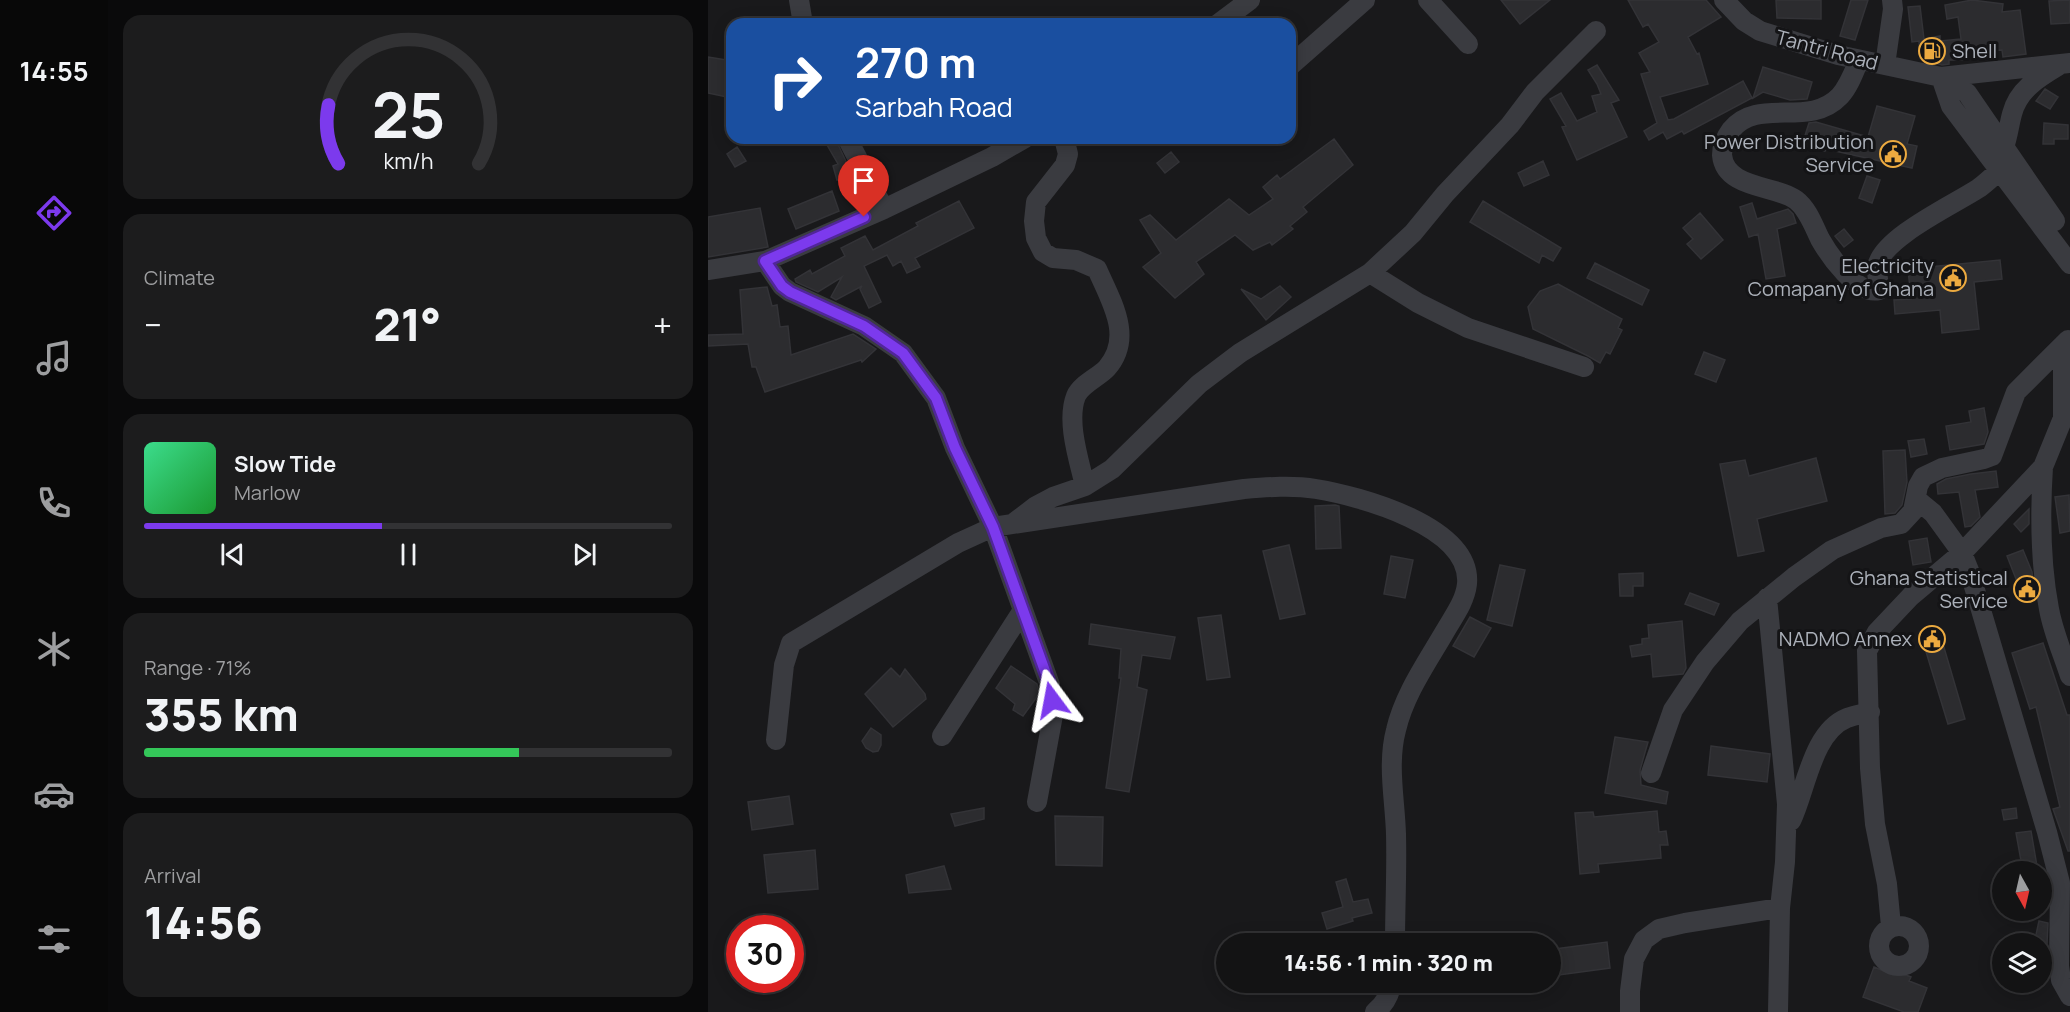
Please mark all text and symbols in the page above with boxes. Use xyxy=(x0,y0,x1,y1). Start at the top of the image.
street label: Tantri Road xyxy=(1773,23,1881,76)
text: 270 m xyxy=(855,33,976,91)
fuel station icon: Shell xyxy=(1917,36,1947,66)
place label: Shell xyxy=(1952,37,1997,64)
icon: right xyxy=(756,42,834,120)
text: 14:55 xyxy=(19,52,89,89)
text: 25 xyxy=(371,71,445,157)
text: Sarbah Road xyxy=(855,88,1013,125)
place label: Power Distribution Service xyxy=(1704,128,1874,178)
public building icon: Power Distribution Service xyxy=(1878,139,1908,169)
text: km/h xyxy=(383,147,433,176)
pin xyxy=(838,155,889,217)
icon: arrive xyxy=(847,164,880,197)
icon: directions xyxy=(33,192,75,234)
place label: Electricity Comapany of Ghana xyxy=(1748,252,1934,302)
public building icon: Electricity Comapany of Ghana xyxy=(1938,263,1968,293)
text: Climate xyxy=(144,264,215,291)
text: 21° xyxy=(373,293,441,355)
text: − xyxy=(144,302,162,347)
text: + xyxy=(653,302,672,347)
icon: music xyxy=(33,337,75,379)
text: Slow Tide xyxy=(234,449,336,479)
text: Marlow xyxy=(234,479,301,506)
icon: phone xyxy=(33,482,75,524)
icon: previous xyxy=(216,538,249,571)
icon: pause xyxy=(392,538,425,571)
icon: next xyxy=(568,538,601,571)
place label: Ghana Statistical Service xyxy=(1850,564,2008,614)
public building icon: Ghana Statistical Service xyxy=(2012,574,2042,604)
public building icon: NADMO Annex xyxy=(1917,624,1947,654)
place label: NADMO Annex xyxy=(1779,625,1912,652)
icon: climate xyxy=(33,628,75,670)
text: Range · 71% xyxy=(144,654,252,681)
position arrow xyxy=(1020,668,1084,732)
text: 355 km xyxy=(144,683,299,745)
icon: car xyxy=(33,773,75,815)
north arrow xyxy=(1992,861,2052,921)
map controls xyxy=(1992,861,2052,993)
text: Arrival xyxy=(144,862,201,889)
text: 14:56 xyxy=(144,891,263,953)
speed limit sign: 30 xyxy=(726,915,804,993)
icon: filters xyxy=(33,918,75,960)
button: layers xyxy=(1992,933,2052,993)
text: 14:56 · 1 min · 320 m xyxy=(1284,948,1493,978)

